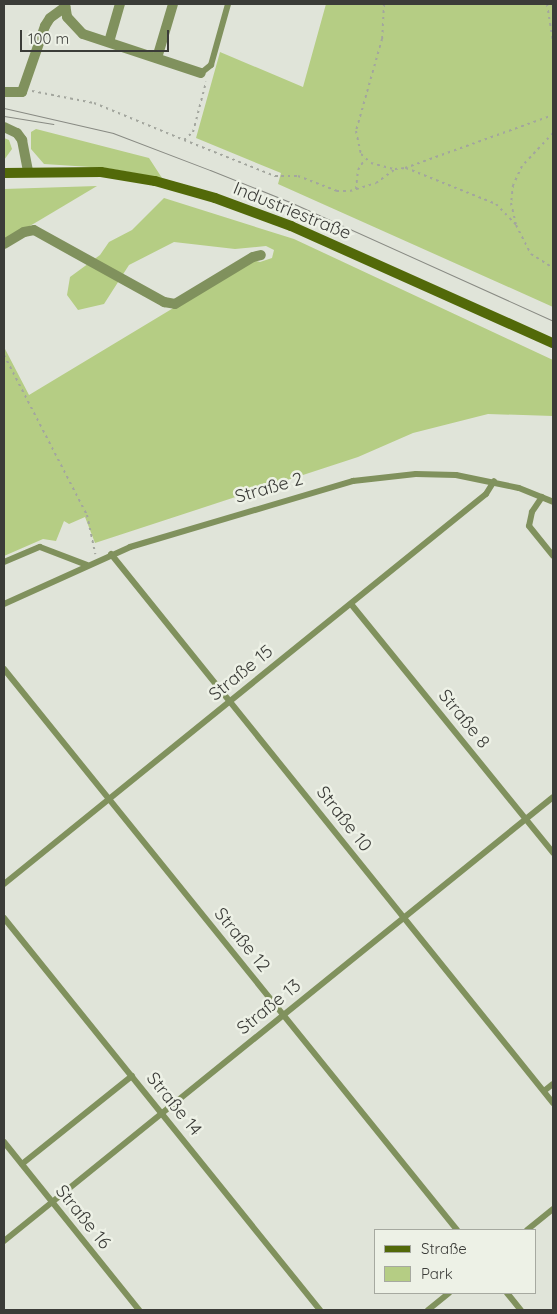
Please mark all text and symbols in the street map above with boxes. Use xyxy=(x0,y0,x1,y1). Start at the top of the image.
scale bar xyxy=(22,20,171,52)
text: 100 m xyxy=(28,29,69,48)
street label: Industriestraße xyxy=(230,178,354,244)
street label: Straße 2 xyxy=(232,468,306,508)
street label: Straße 15 xyxy=(205,641,277,705)
street label: Straße 8 xyxy=(434,685,494,753)
street label: Straße 10 xyxy=(312,782,376,856)
street label: Straße 12 xyxy=(210,903,274,977)
street label: Straße 13 xyxy=(233,975,305,1039)
street label: Straße 14 xyxy=(142,1068,206,1140)
street label: Straße 16 xyxy=(51,1181,115,1253)
legend xyxy=(374,1229,537,1294)
text: Straße xyxy=(421,1239,467,1258)
text: Park xyxy=(421,1264,453,1283)

